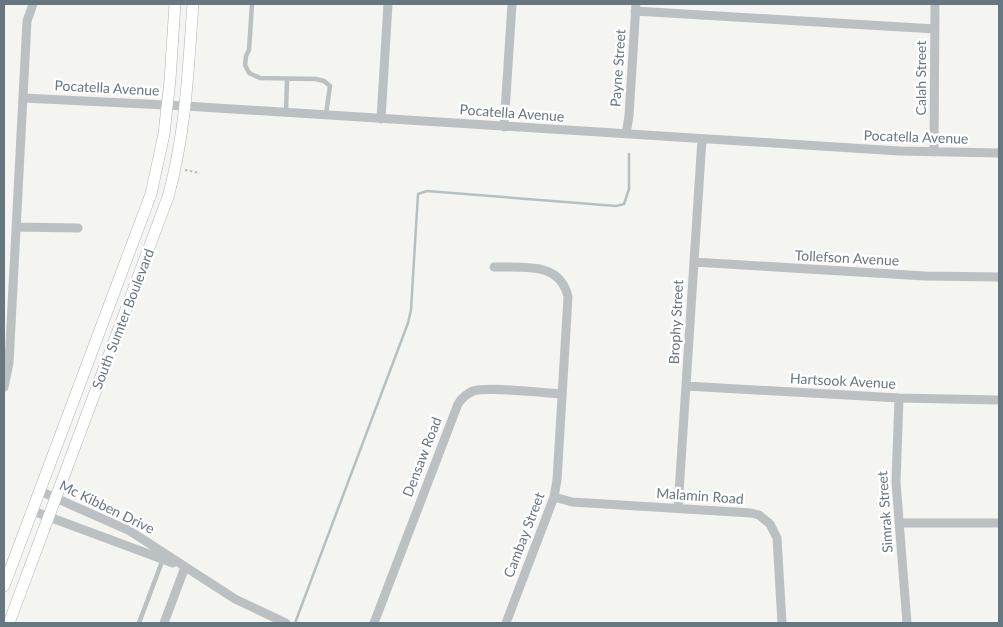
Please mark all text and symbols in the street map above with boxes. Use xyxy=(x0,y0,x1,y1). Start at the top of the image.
street label: Payne Street xyxy=(606,29,629,107)
street label: Calah Street xyxy=(912,41,929,115)
street label: Pocatella Avenue xyxy=(54,76,160,99)
street label: Pocatella Avenue xyxy=(459,100,565,125)
street label: Pocatella Avenue xyxy=(863,126,969,147)
street label: South Sumter Boulevard xyxy=(88,246,157,391)
street label: Tollefson Avenue xyxy=(794,246,900,269)
street label: Brophy Street xyxy=(665,279,686,365)
street label: Hartsook Avenue xyxy=(790,369,896,392)
street label: Densaw Road xyxy=(399,415,445,499)
street label: Simrak Street xyxy=(873,471,896,553)
street label: Mc Kibben Drive xyxy=(57,476,157,537)
street label: Malamin Road xyxy=(656,484,744,507)
street label: Cambay Street xyxy=(500,490,548,580)

